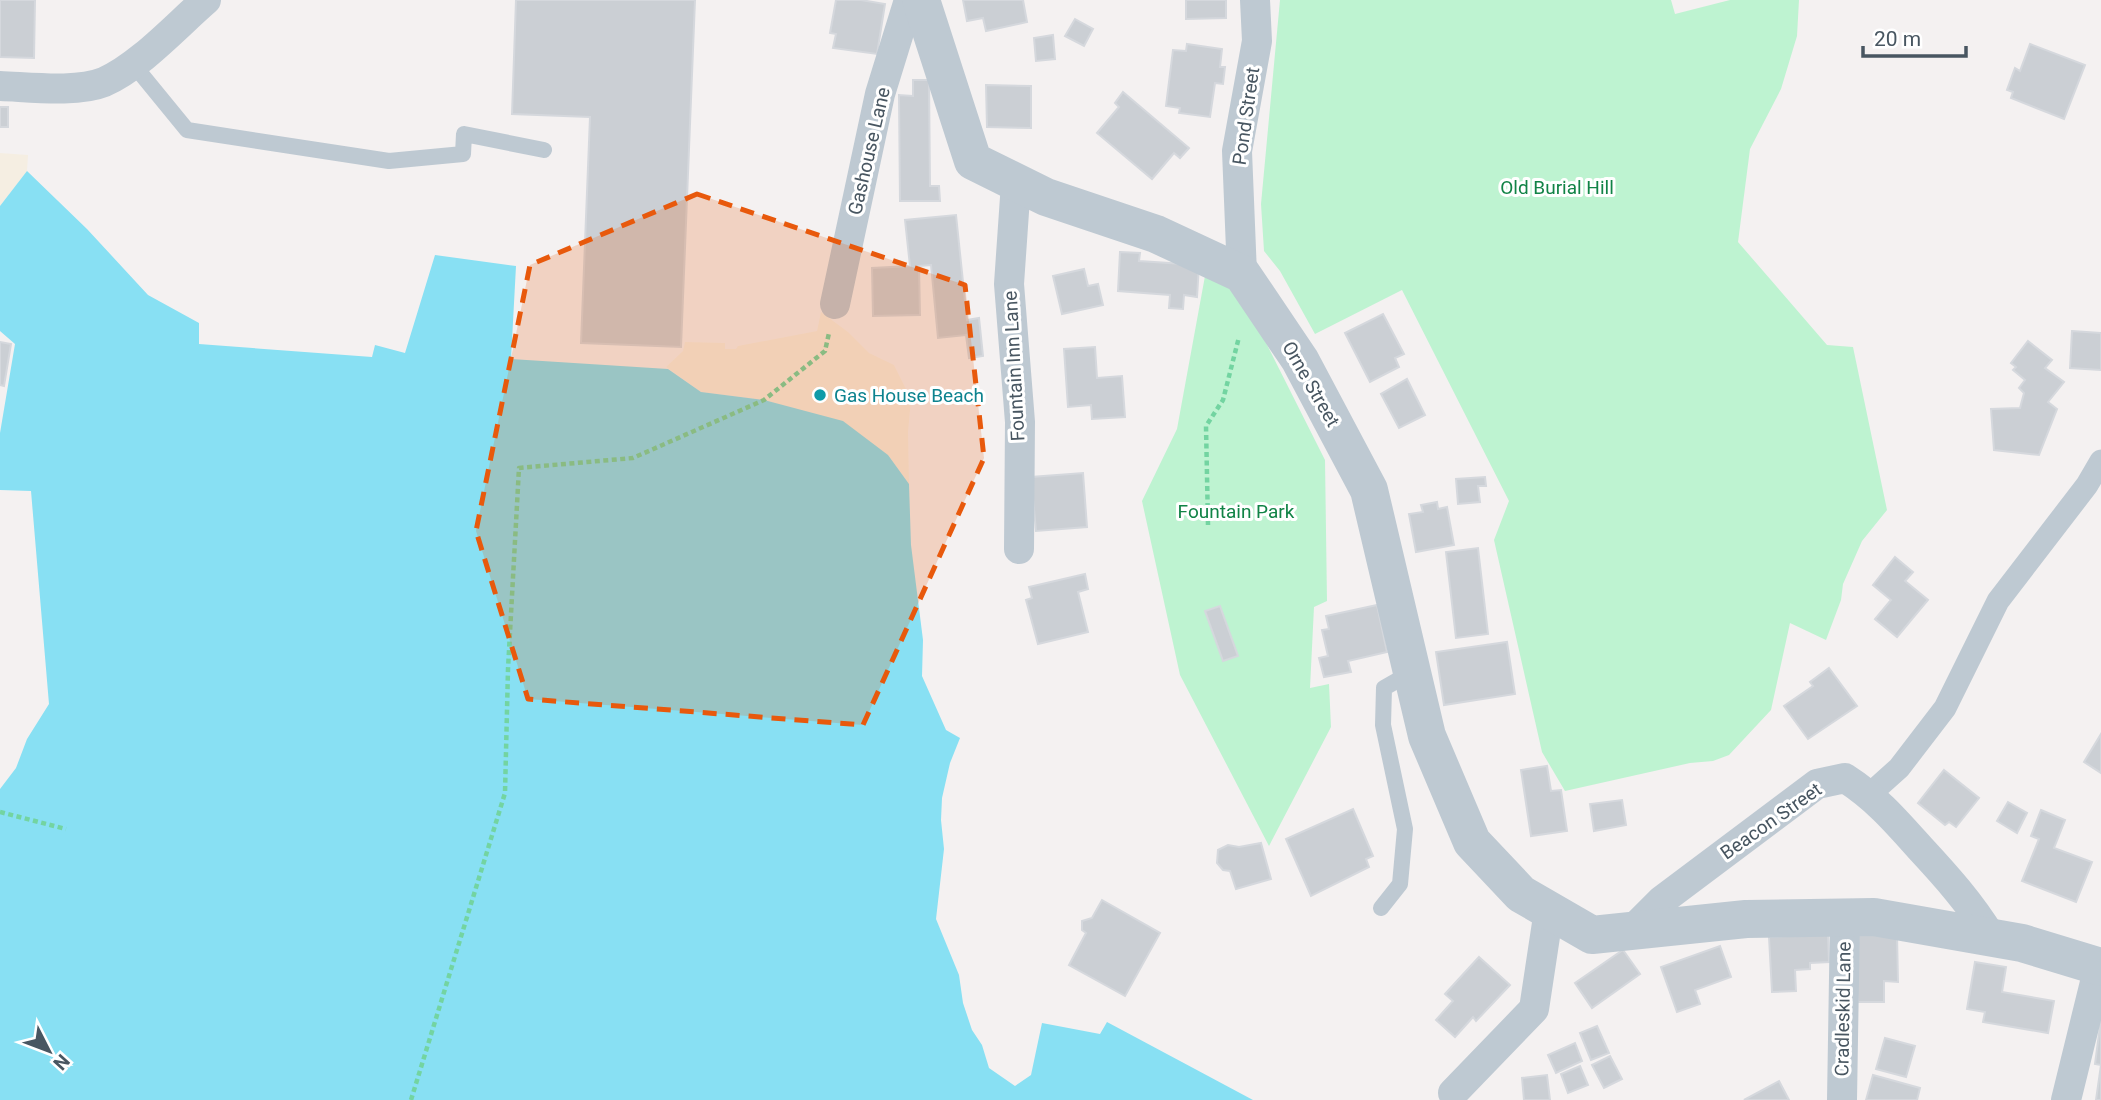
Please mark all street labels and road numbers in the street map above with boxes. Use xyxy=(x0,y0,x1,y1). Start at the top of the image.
street label: Pond Street xyxy=(1228,66,1264,166)
street label: Gashouse Lane xyxy=(843,85,895,217)
street label: Fountain Inn Lane xyxy=(999,290,1029,442)
street label: Orne Street xyxy=(1277,337,1345,431)
street label: Beacon Street xyxy=(1716,778,1826,864)
street label: Cradleskid Lane xyxy=(1830,941,1856,1077)

